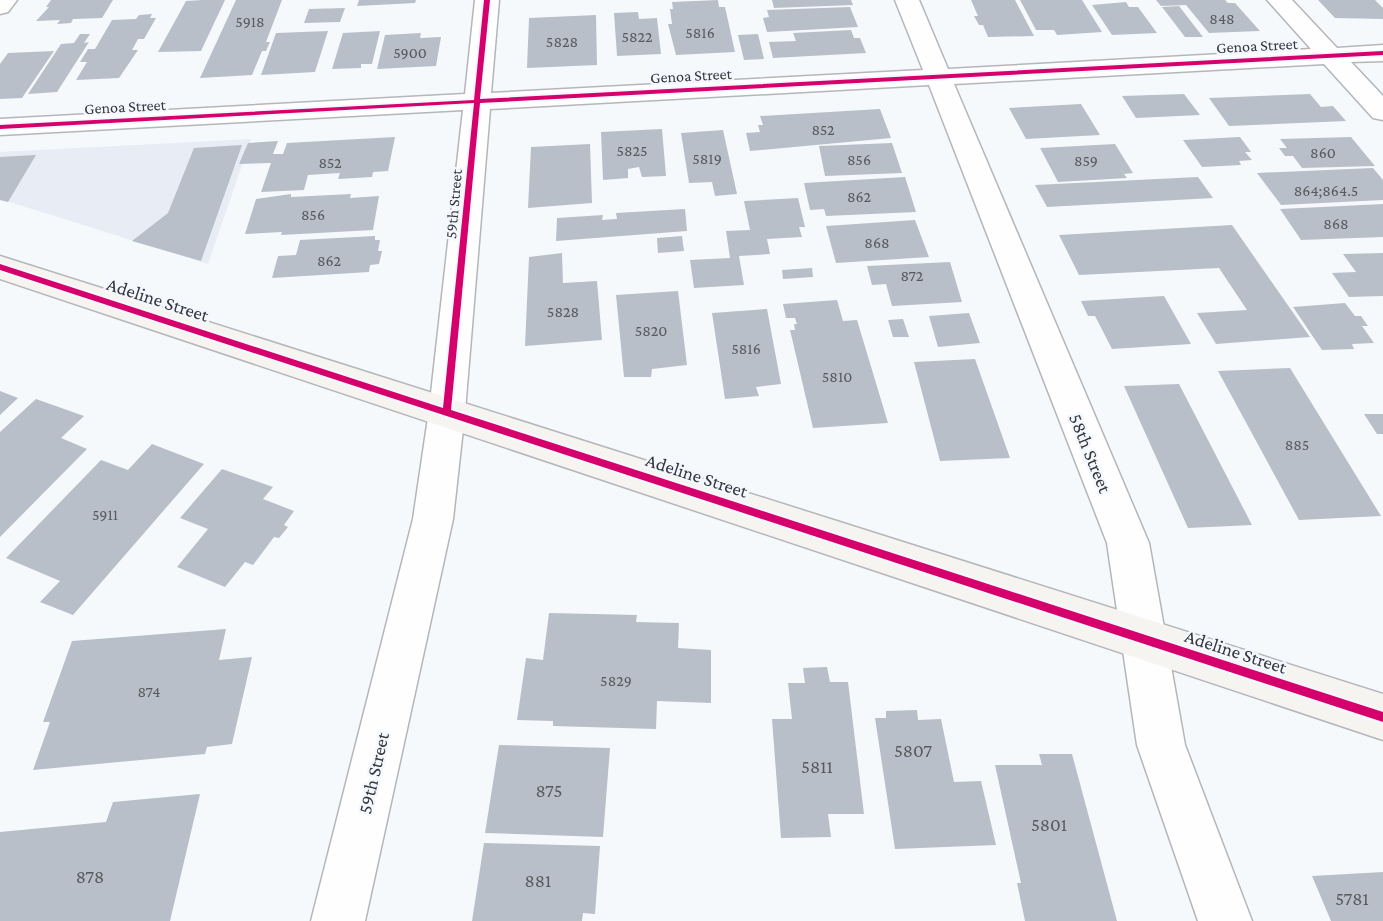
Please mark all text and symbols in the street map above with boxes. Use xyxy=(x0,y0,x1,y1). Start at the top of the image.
house number: 848 xyxy=(1209,10,1235,27)
house number: 5918 xyxy=(235,13,265,30)
house number: 5816 xyxy=(685,24,715,41)
house number: 5822 xyxy=(621,28,653,45)
house number: 5828 xyxy=(546,33,578,50)
street label: Genoa Street xyxy=(1216,35,1299,56)
house number: 5900 xyxy=(393,44,427,61)
street label: Genoa Street xyxy=(650,65,733,86)
street label: Genoa Street xyxy=(84,96,167,117)
house number: 852 xyxy=(811,121,835,138)
house number: 5825 xyxy=(616,142,648,159)
house number: 860 xyxy=(1310,144,1336,161)
house number: 5819 xyxy=(692,150,722,167)
house number: 856 xyxy=(847,151,871,168)
house number: 859 xyxy=(1074,152,1098,169)
house number: 852 xyxy=(318,154,342,171)
street label: 59th Street xyxy=(442,168,465,240)
house number: 864;864.5 xyxy=(1294,182,1358,200)
house number: 862 xyxy=(847,188,871,205)
house number: 856 xyxy=(301,206,325,223)
house number: 868 xyxy=(1323,215,1349,232)
house number: 868 xyxy=(864,234,890,251)
house number: 862 xyxy=(317,252,341,269)
house number: 872 xyxy=(901,267,924,284)
street label: Adeline Street xyxy=(104,273,212,326)
house number: 5828 xyxy=(547,303,579,320)
house number: 5820 xyxy=(635,322,667,339)
house number: 5816 xyxy=(731,340,761,357)
house number: 5810 xyxy=(822,368,852,385)
street label: 58th Street xyxy=(1065,410,1116,497)
house number: 885 xyxy=(1285,436,1309,453)
street label: Adeline Street xyxy=(643,449,751,502)
house number: 5911 xyxy=(92,506,118,523)
street label: Adeline Street xyxy=(1182,625,1290,678)
house number: 5829 xyxy=(600,672,632,689)
house number: 874 xyxy=(138,683,160,700)
street label: 59th Street xyxy=(354,730,393,816)
house number: 5807 xyxy=(894,740,932,761)
house number: 5811 xyxy=(801,756,833,777)
house number: 875 xyxy=(536,780,562,801)
house number: 5801 xyxy=(1031,814,1067,835)
house number: 878 xyxy=(76,866,104,887)
house number: 881 xyxy=(525,870,551,891)
house number: 5781 xyxy=(1335,888,1369,909)

